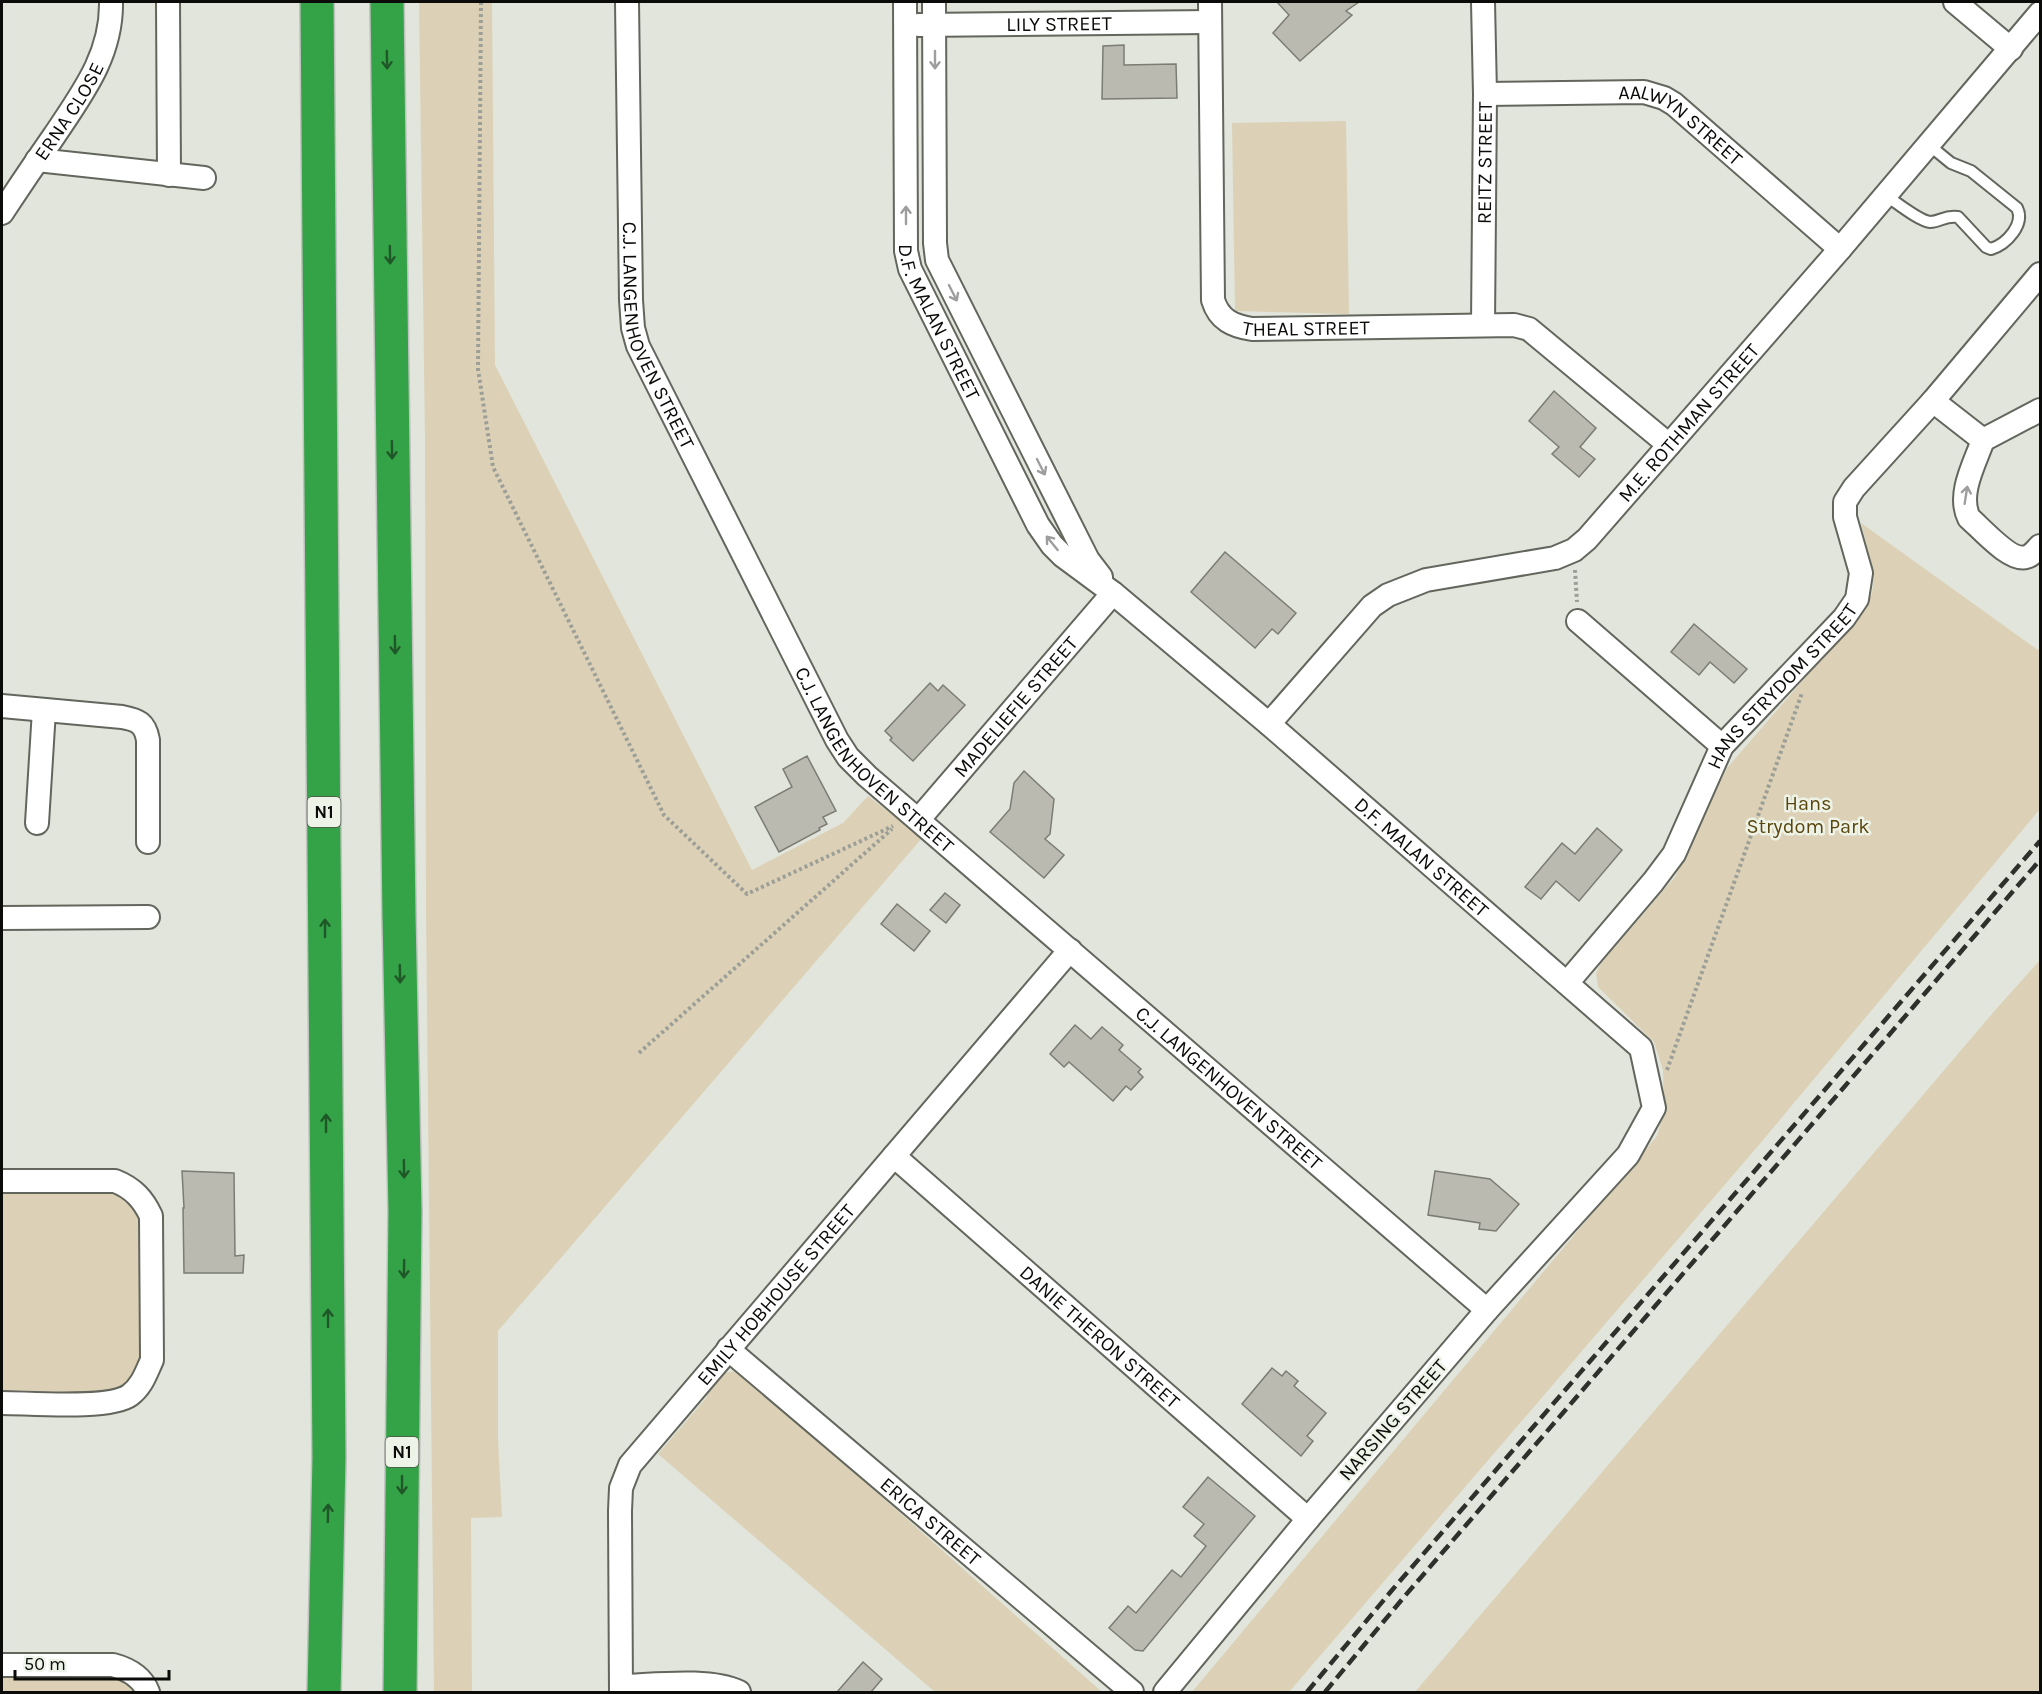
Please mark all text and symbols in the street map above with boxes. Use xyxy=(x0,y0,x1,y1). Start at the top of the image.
street label: LILY STREET xyxy=(1006,12,1112,36)
one-way arrow xyxy=(382,49,393,69)
one-way arrow xyxy=(929,49,941,69)
street label: ERNA CLOSE xyxy=(29,59,108,165)
street label: AALWYN STREET xyxy=(1618,80,1747,170)
street label: REITZ STREET xyxy=(1472,102,1496,224)
one-way arrow xyxy=(900,205,912,225)
street label: C.J. LANGENHOVEN STREET xyxy=(618,222,699,452)
one-way arrow xyxy=(384,244,396,264)
street label: D.F. MALAN STREET xyxy=(894,244,985,404)
one-way arrow xyxy=(948,284,959,302)
street label: THEAL STREET xyxy=(1240,316,1370,340)
street label: M.E. ROTHMAN STREET xyxy=(1613,339,1764,506)
one-way arrow xyxy=(387,439,398,459)
one-way arrow xyxy=(1036,458,1047,476)
one-way arrow xyxy=(1961,485,1972,505)
one-way arrow xyxy=(1045,535,1058,551)
street label: HANS STRYDOM STREET xyxy=(1702,599,1862,772)
street label: MADELIEFIE STREET xyxy=(949,632,1082,782)
one-way arrow xyxy=(389,634,401,654)
street label: C.J. LANGENHOVEN STREET xyxy=(790,663,959,857)
street label: D.F. MALAN STREET xyxy=(1350,792,1493,922)
park label: Hans Strydom Park xyxy=(1747,792,1869,838)
road number: N1 xyxy=(308,797,340,827)
one-way arrow xyxy=(319,919,331,939)
one-way arrow xyxy=(394,964,406,984)
street label: C.J. LANGENHOVEN STREET xyxy=(1131,1001,1327,1174)
one-way arrow xyxy=(320,1114,332,1134)
one-way arrow xyxy=(398,1158,409,1178)
street label: EMILY HOBHOUSE STREET xyxy=(692,1199,859,1390)
one-way arrow xyxy=(398,1259,409,1279)
street label: DANIE THERON STREET xyxy=(1015,1260,1185,1413)
one-way arrow xyxy=(322,1309,334,1329)
street label: NARSING STREET xyxy=(1334,1355,1452,1485)
road number: N1 xyxy=(386,1437,418,1467)
street label: ERICA STREET xyxy=(876,1472,986,1570)
one-way arrow xyxy=(396,1475,408,1495)
one-way arrow xyxy=(322,1504,334,1523)
scale bar xyxy=(15,1643,170,1681)
text: 50 m xyxy=(24,1653,66,1675)

